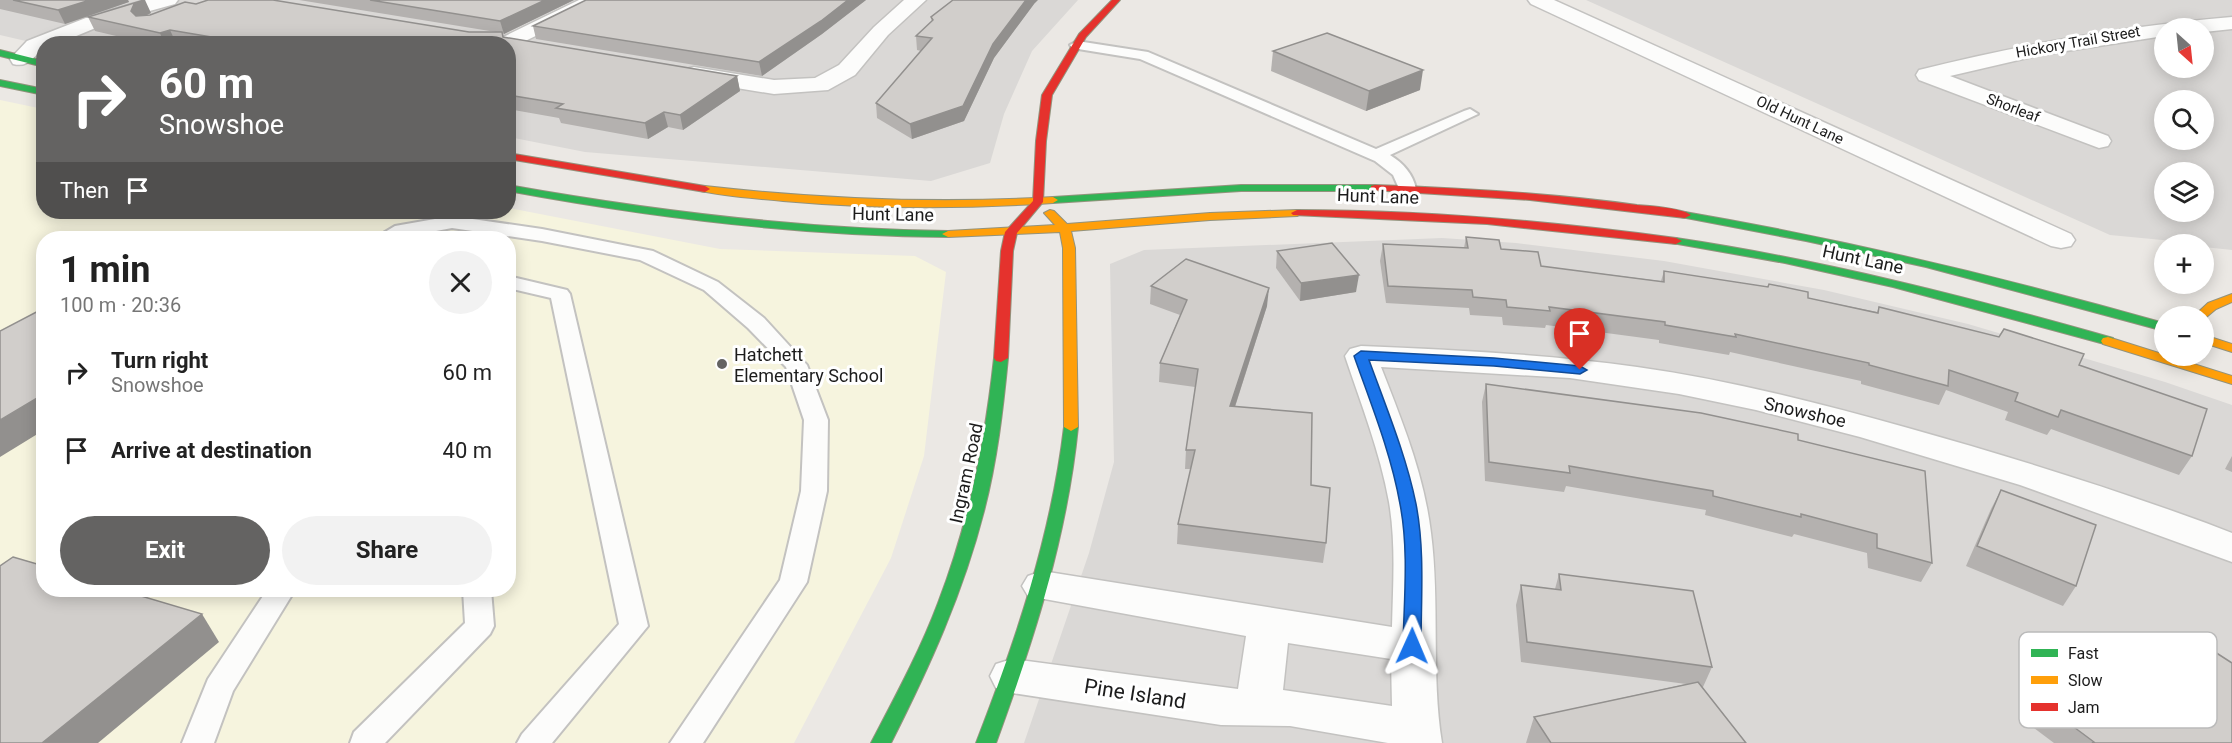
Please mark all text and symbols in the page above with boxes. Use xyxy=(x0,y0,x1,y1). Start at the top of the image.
north arrow xyxy=(2154,18,2214,78)
map controls xyxy=(2154,18,2214,366)
street label: Hickory Trail Street xyxy=(2014,22,2142,62)
text: 60 m xyxy=(159,59,254,108)
icon: right xyxy=(60,60,138,138)
street label: Shorleaf xyxy=(1984,90,2043,127)
button: search xyxy=(2154,90,2214,150)
street label: Old Hunt Lane xyxy=(1753,92,1847,148)
text: Snowshoe xyxy=(159,109,284,141)
button: layers xyxy=(2154,162,2214,222)
icon: arrive xyxy=(121,174,154,207)
text: Then xyxy=(60,178,109,203)
street label: Hunt Lane xyxy=(1337,184,1419,208)
street label: Hunt Lane xyxy=(852,203,934,225)
button: + xyxy=(2154,234,2214,294)
street label: Hunt Lane xyxy=(1821,240,1905,278)
text: 1 min xyxy=(60,249,151,291)
button: close xyxy=(429,251,492,314)
text: 100 m · 20:36 xyxy=(60,293,181,317)
button: − xyxy=(2154,306,2214,366)
pin xyxy=(1554,308,1605,370)
icon: arrive xyxy=(1563,317,1596,350)
place label: Hatchett Elementary School xyxy=(734,344,883,386)
text: Turn right xyxy=(111,348,208,373)
icon: right xyxy=(60,356,93,389)
marker: Hatchett Elementary School xyxy=(715,357,729,371)
text: 60 m xyxy=(443,360,492,385)
text: Snowshoe xyxy=(111,373,204,397)
street label: Snowshoe xyxy=(1762,392,1848,432)
street label: Ingram Road xyxy=(945,421,987,525)
icon: arrive xyxy=(60,434,93,467)
text: Arrive at destination xyxy=(111,438,312,463)
text: 40 m xyxy=(443,438,492,463)
button: Exit xyxy=(60,516,270,585)
button: Share xyxy=(282,516,492,585)
position arrow xyxy=(1380,614,1444,678)
legend xyxy=(2019,632,2217,728)
text: Fast xyxy=(2068,644,2099,663)
text: Slow xyxy=(2068,671,2103,690)
street label: Pine Island xyxy=(1082,674,1188,714)
text: Jam xyxy=(2068,698,2100,717)

